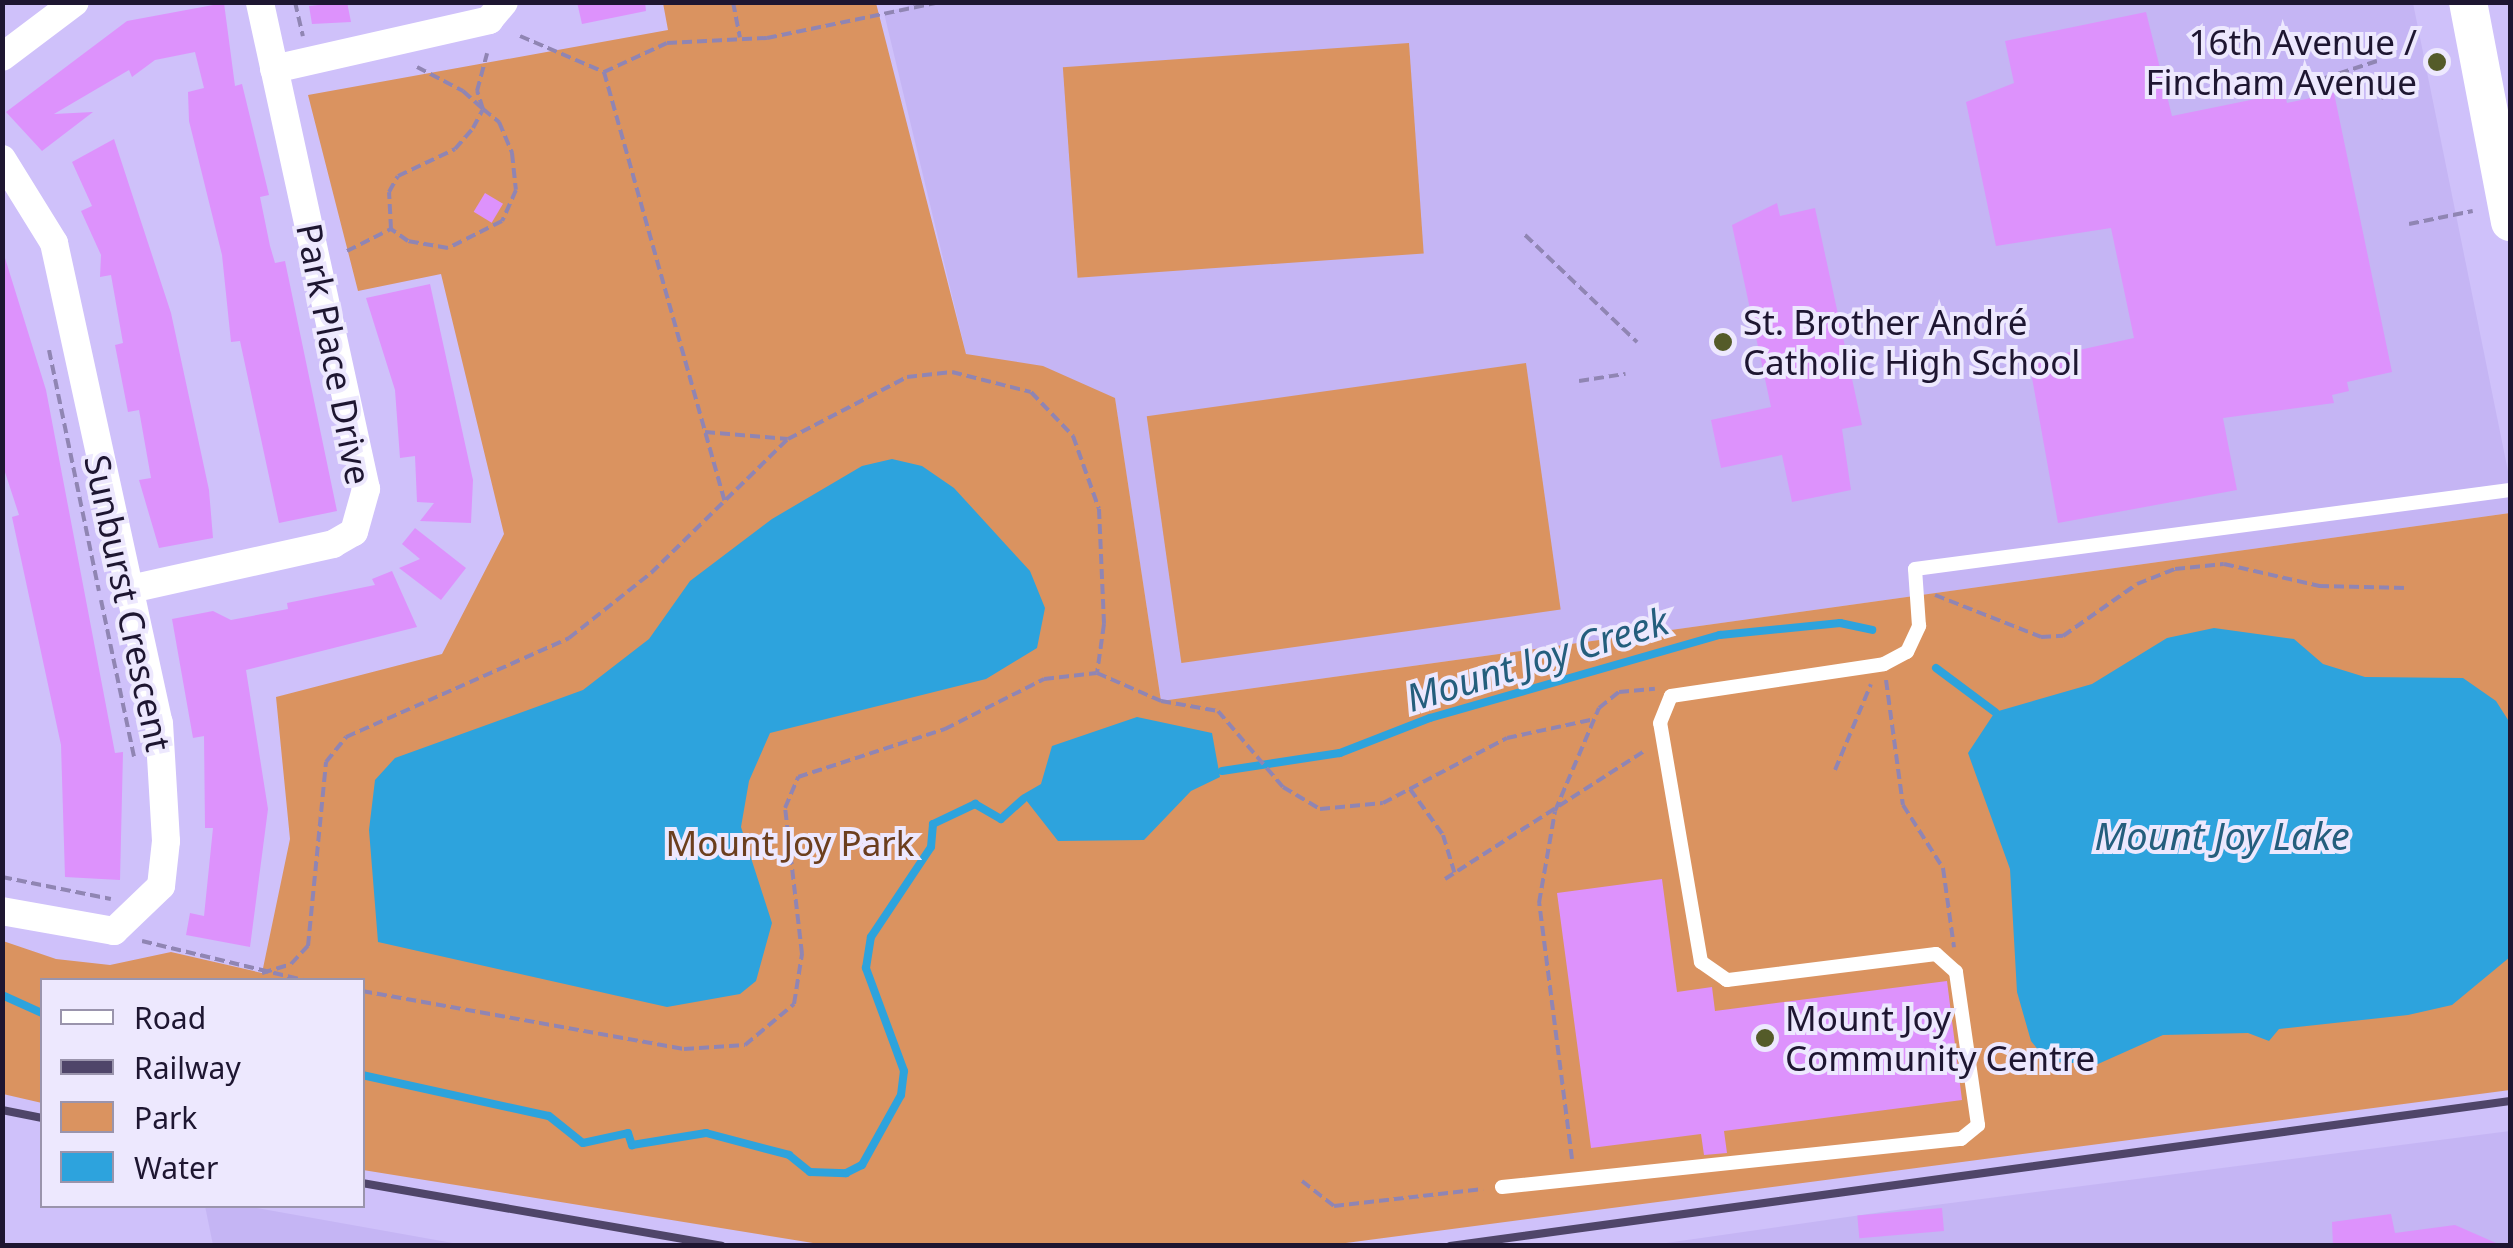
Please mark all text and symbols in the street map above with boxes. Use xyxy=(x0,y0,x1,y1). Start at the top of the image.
place label: 16th Avenue / Fincham Avenue xyxy=(2145,21,2417,103)
marker: 16th Avenue / Fincham Avenue xyxy=(2426,51,2448,73)
street label: Park Place Drive xyxy=(288,220,380,488)
place label: St. Brother André Catholic High School xyxy=(1743,301,2080,383)
marker: St. Brother André Catholic High School xyxy=(1712,331,1734,353)
street label: Sunburst Crescent xyxy=(76,451,180,755)
water label: Mount Joy Creek xyxy=(1400,597,1674,721)
water label: Mount Joy Lake xyxy=(2094,813,2350,859)
park label: Mount Joy Park xyxy=(666,822,914,864)
legend xyxy=(40,978,365,1208)
text: Road xyxy=(134,997,206,1038)
place label: Mount Joy Community Centre xyxy=(1785,997,2095,1079)
marker: Mount Joy Community Centre xyxy=(1754,1027,1776,1049)
text: Railway xyxy=(134,1047,241,1088)
text: Park xyxy=(134,1097,197,1138)
text: Water xyxy=(134,1147,218,1188)

